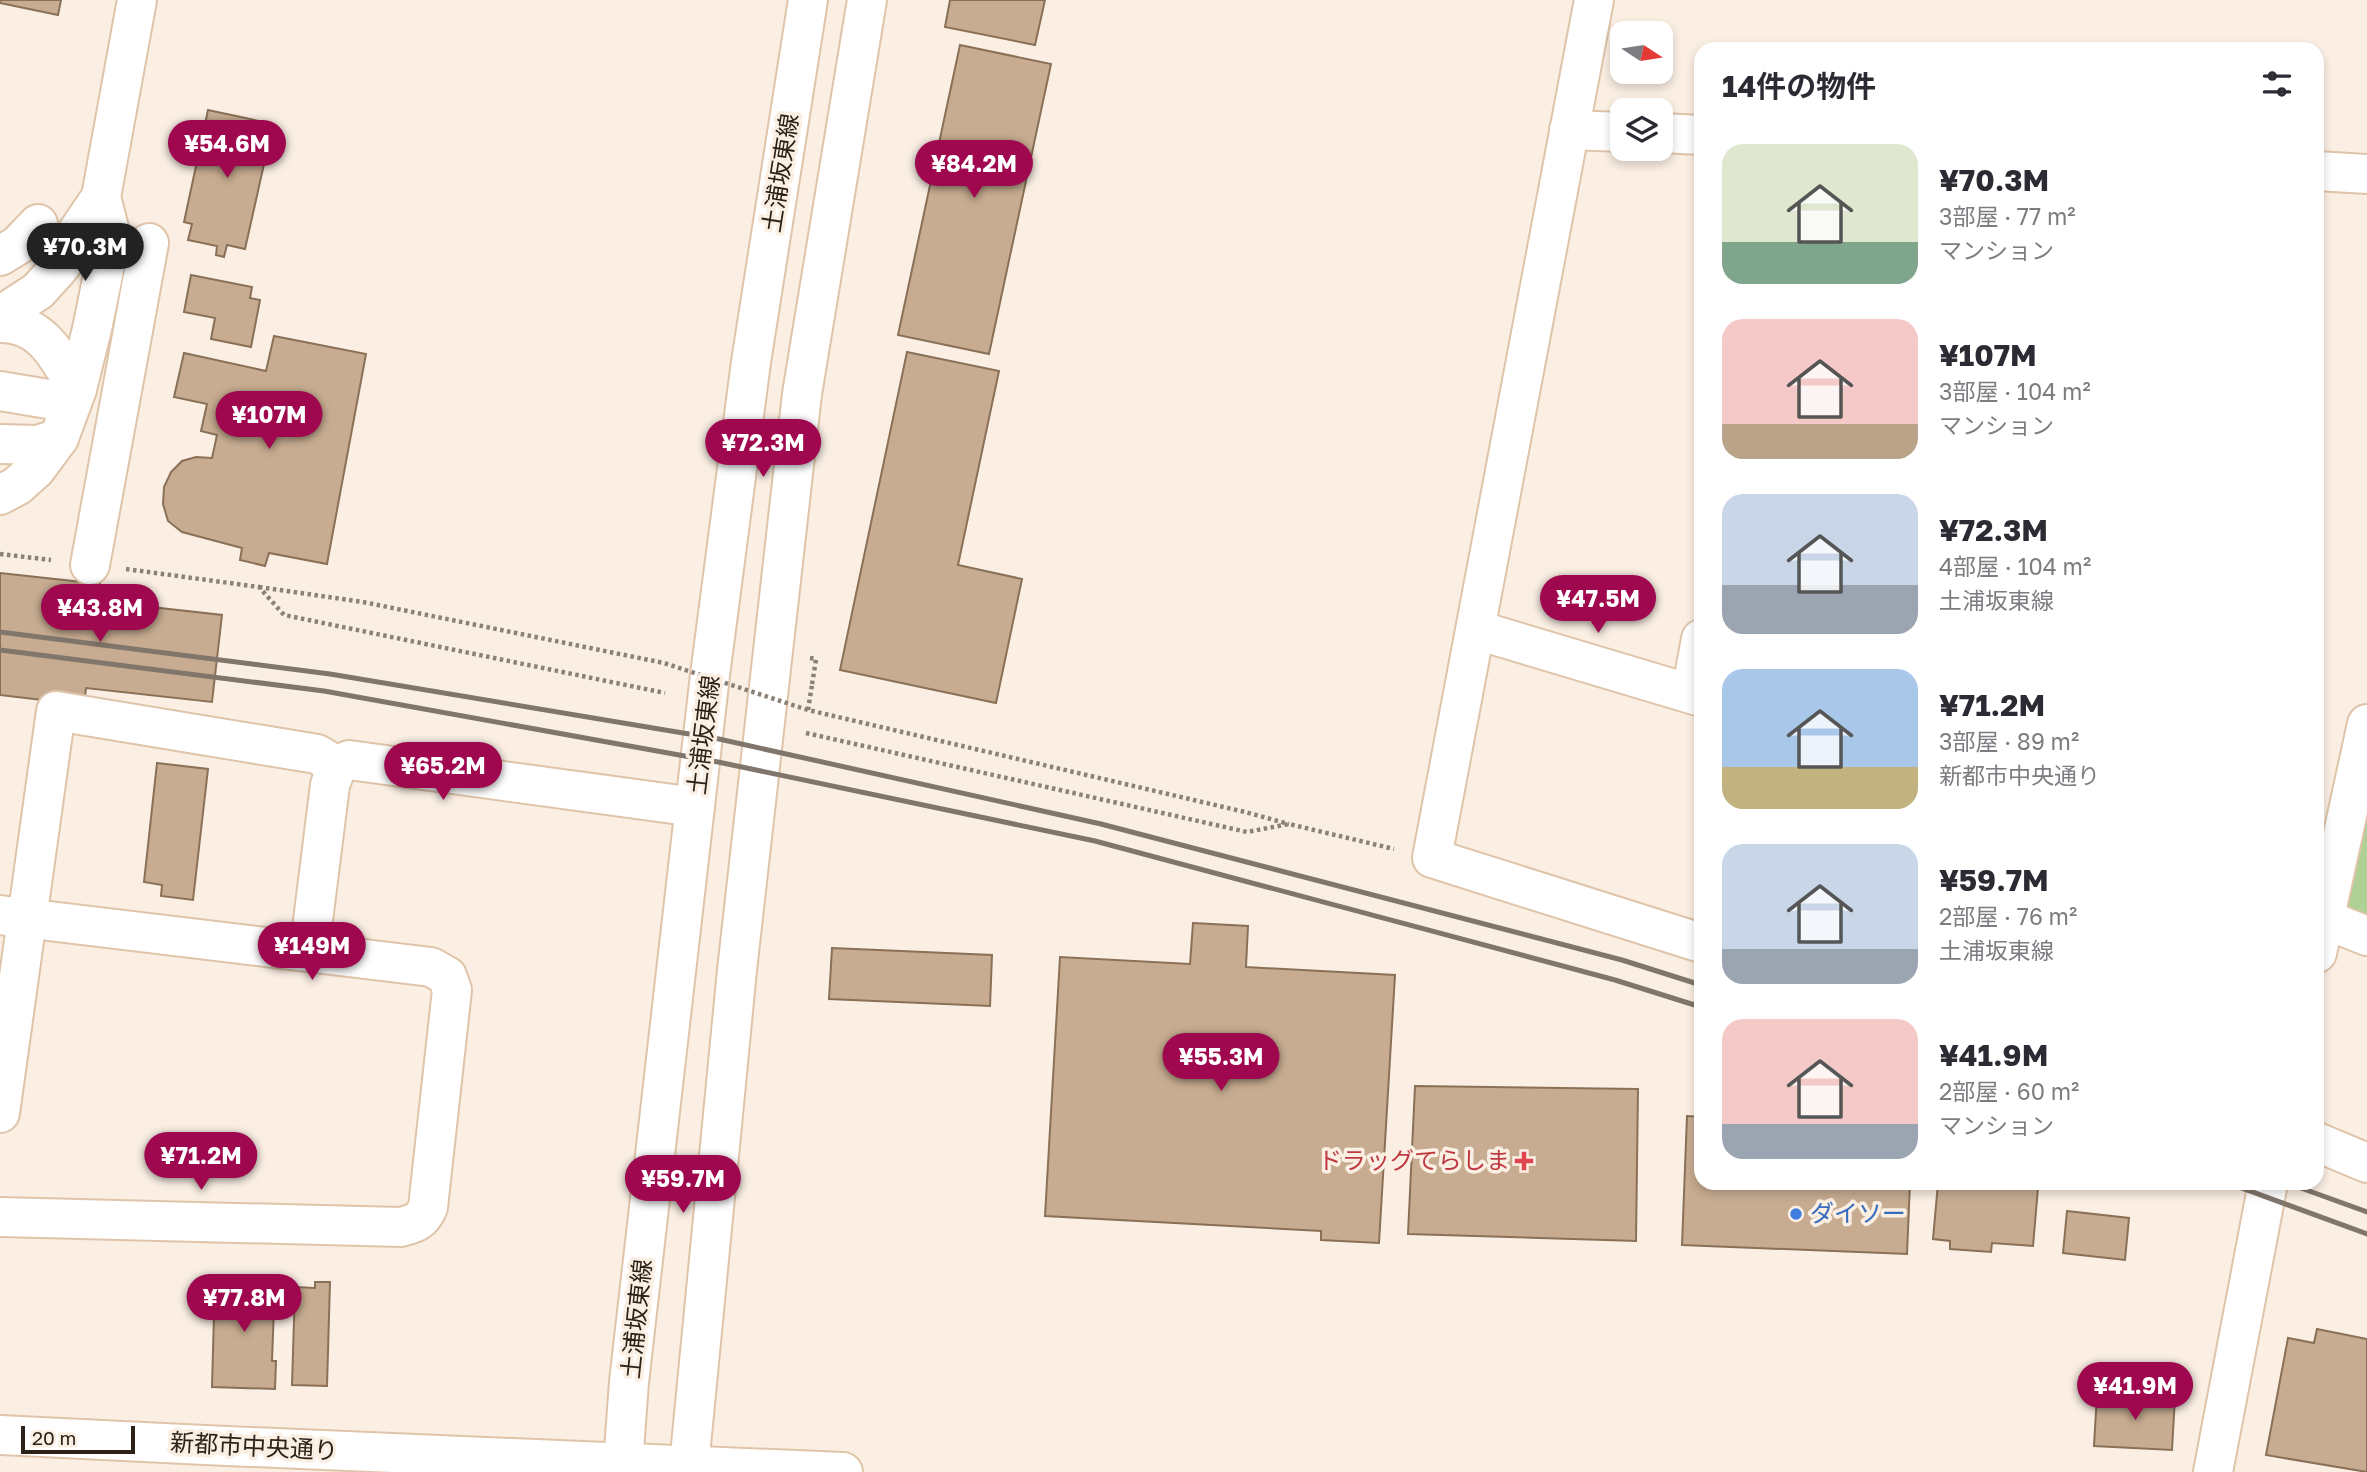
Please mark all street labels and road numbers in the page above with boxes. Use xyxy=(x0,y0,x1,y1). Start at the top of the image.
street label: 土浦坂東線 xyxy=(756,111,803,234)
street label: 土浦坂東線 xyxy=(681,673,724,796)
street label: 土浦坂東線 xyxy=(615,1258,656,1380)
street label: 新都市中央通り xyxy=(169,1427,339,1464)

